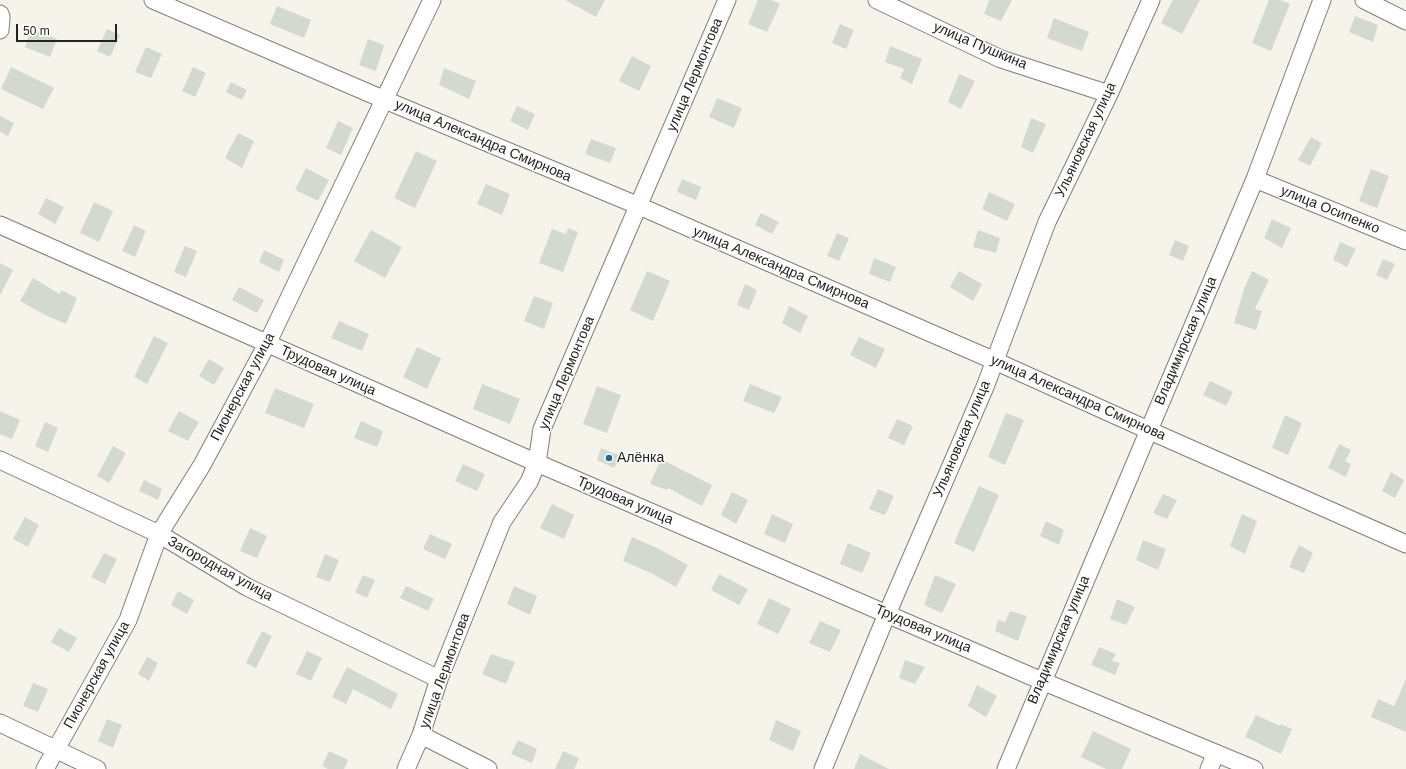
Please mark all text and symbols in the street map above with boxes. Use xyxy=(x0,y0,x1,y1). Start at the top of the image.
scale bar xyxy=(18,16,119,42)
street label: улица Лермонтова xyxy=(664,16,726,134)
street label: улица Пушкина xyxy=(931,19,1029,73)
text: 50 m xyxy=(23,24,50,38)
street label: Ульяновская улица xyxy=(1052,80,1120,200)
street label: улица Александра Смирнова xyxy=(392,96,574,186)
street label: улица Осипенко xyxy=(1278,182,1382,238)
street label: улица Александра Смирнова xyxy=(690,223,872,313)
street label: Владимирская улица xyxy=(1151,274,1221,408)
street label: улица Лермонтова xyxy=(536,314,598,432)
street label: Пионерская улица xyxy=(207,330,279,444)
street label: Трудовая улица xyxy=(278,342,378,400)
street label: улица Александра Смирнова xyxy=(988,352,1168,444)
street label: Ульяновская улица xyxy=(930,378,994,500)
place label: Алёнка xyxy=(617,450,664,466)
marker: Алёнка xyxy=(604,453,614,463)
street label: Трудовая улица xyxy=(574,473,676,529)
street label: Загородная улица xyxy=(164,533,276,605)
street label: Владимирская улица xyxy=(1024,573,1094,707)
street label: Трудовая улица xyxy=(872,601,974,657)
street label: улица Лермонтова xyxy=(416,611,474,731)
street label: Пионерская улица xyxy=(61,618,133,732)

